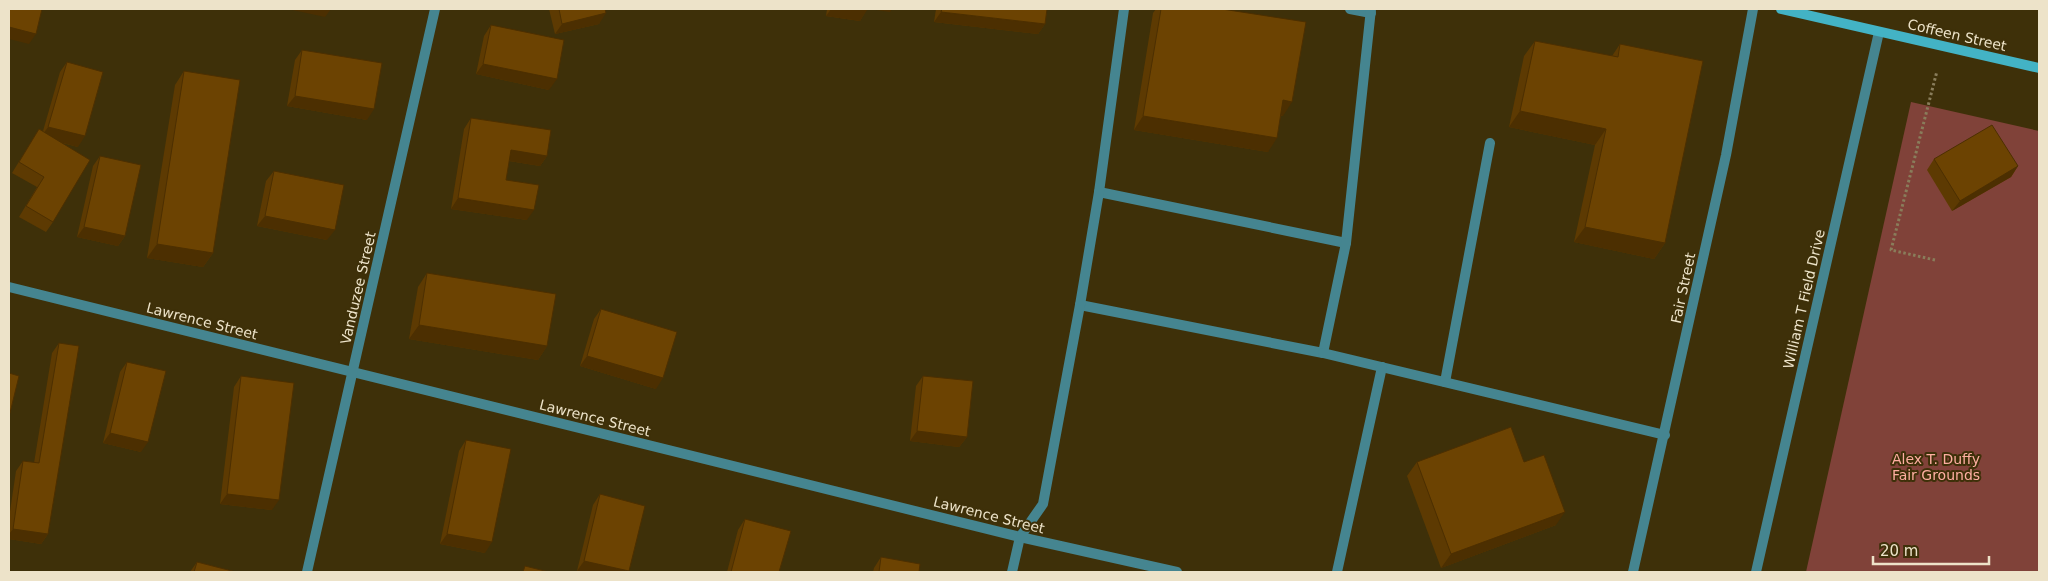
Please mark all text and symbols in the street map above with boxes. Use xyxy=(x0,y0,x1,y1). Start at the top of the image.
street label: Coffeen Street xyxy=(1906,16,2009,54)
street label: William T Field Drive xyxy=(1780,228,1828,370)
street label: Vanduzee Street xyxy=(337,230,379,346)
street label: Fair Street xyxy=(1668,251,1698,325)
street label: Lawrence Street xyxy=(145,299,260,343)
street label: Lawrence Street xyxy=(538,396,653,440)
park label: Alex T. Duffy Fair Grounds xyxy=(1892,451,1980,483)
street label: Lawrence Street xyxy=(932,493,1047,537)
scale bar xyxy=(1873,534,1989,566)
text: 20 m xyxy=(1880,542,1918,560)

